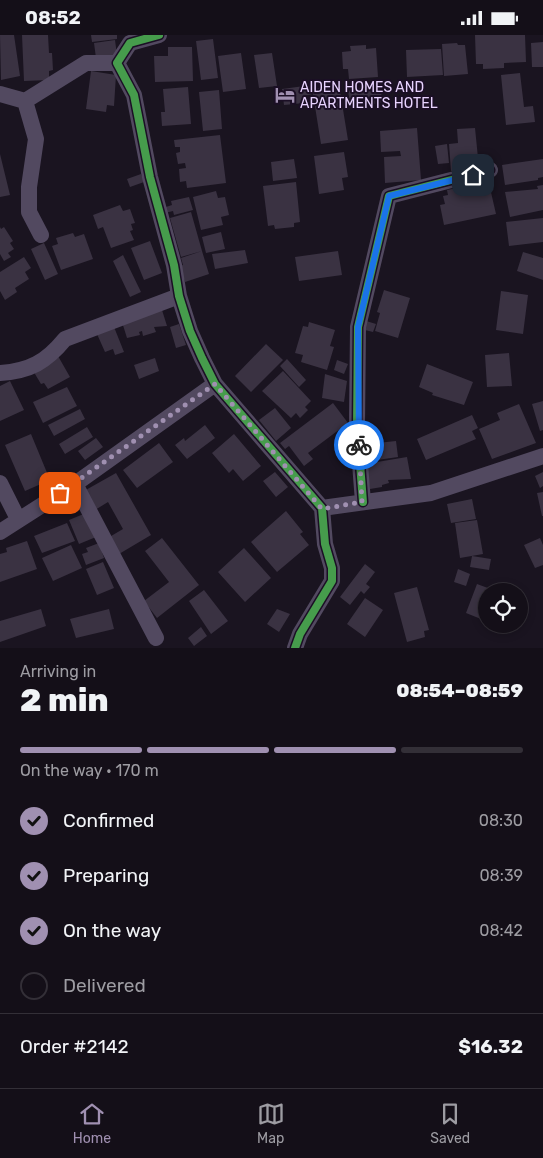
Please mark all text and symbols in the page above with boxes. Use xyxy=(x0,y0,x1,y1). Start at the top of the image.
text: 08:52 xyxy=(25,6,81,29)
place label: AIDEN HOMES AND APARTMENTS HOTEL xyxy=(300,79,438,112)
hotel icon: AIDEN HOMES AND APARTMENTS HOTEL xyxy=(274,84,296,106)
pin xyxy=(452,154,494,196)
icon: home xyxy=(459,161,487,189)
courier xyxy=(334,420,384,470)
icon: bike xyxy=(345,431,373,459)
pin xyxy=(39,472,81,514)
icon: bag xyxy=(46,479,74,507)
map controls xyxy=(478,583,528,633)
button: locate xyxy=(478,583,528,633)
text: Arriving in xyxy=(20,662,96,681)
text: 08:54–08:59 xyxy=(396,679,523,702)
text: 2 min xyxy=(20,681,109,719)
text: On the way · 170 m xyxy=(20,761,159,780)
icon: check xyxy=(20,807,48,835)
text: Confirmed xyxy=(63,809,154,832)
text: 08:30 xyxy=(479,811,523,830)
icon: check xyxy=(20,862,48,890)
text: Preparing xyxy=(63,864,149,887)
text: 08:39 xyxy=(479,866,523,885)
icon: check xyxy=(20,917,48,945)
text: On the way xyxy=(63,919,161,942)
text: 08:42 xyxy=(479,921,523,940)
text: Delivered xyxy=(63,974,146,997)
text: Order #2142 xyxy=(20,1035,129,1058)
text: $16.32 xyxy=(458,1035,523,1058)
tab: Home xyxy=(73,1100,111,1147)
tab: Map xyxy=(257,1100,285,1147)
tab: Saved xyxy=(430,1100,470,1147)

